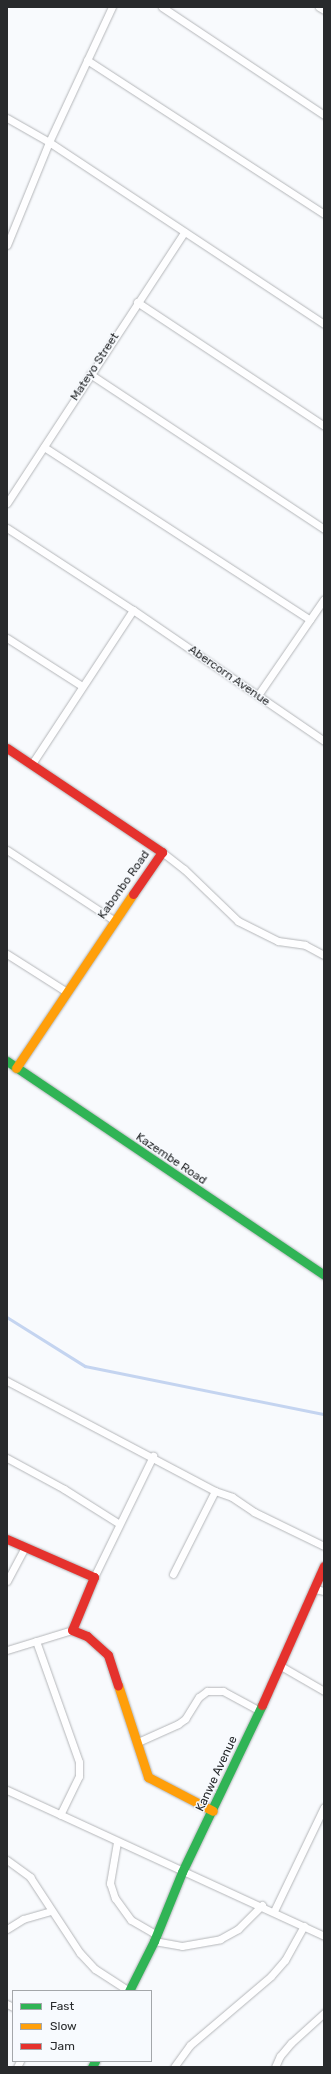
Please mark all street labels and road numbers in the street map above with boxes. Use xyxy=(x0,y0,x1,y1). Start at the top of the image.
street label: Mateyo Street xyxy=(68,330,122,404)
street label: Abercorn Avenue xyxy=(185,642,273,710)
street label: Kabonbo Road xyxy=(95,848,153,922)
street label: Kazembe Road xyxy=(133,1130,209,1188)
street label: Kanwe Avenue xyxy=(193,1734,241,1814)

